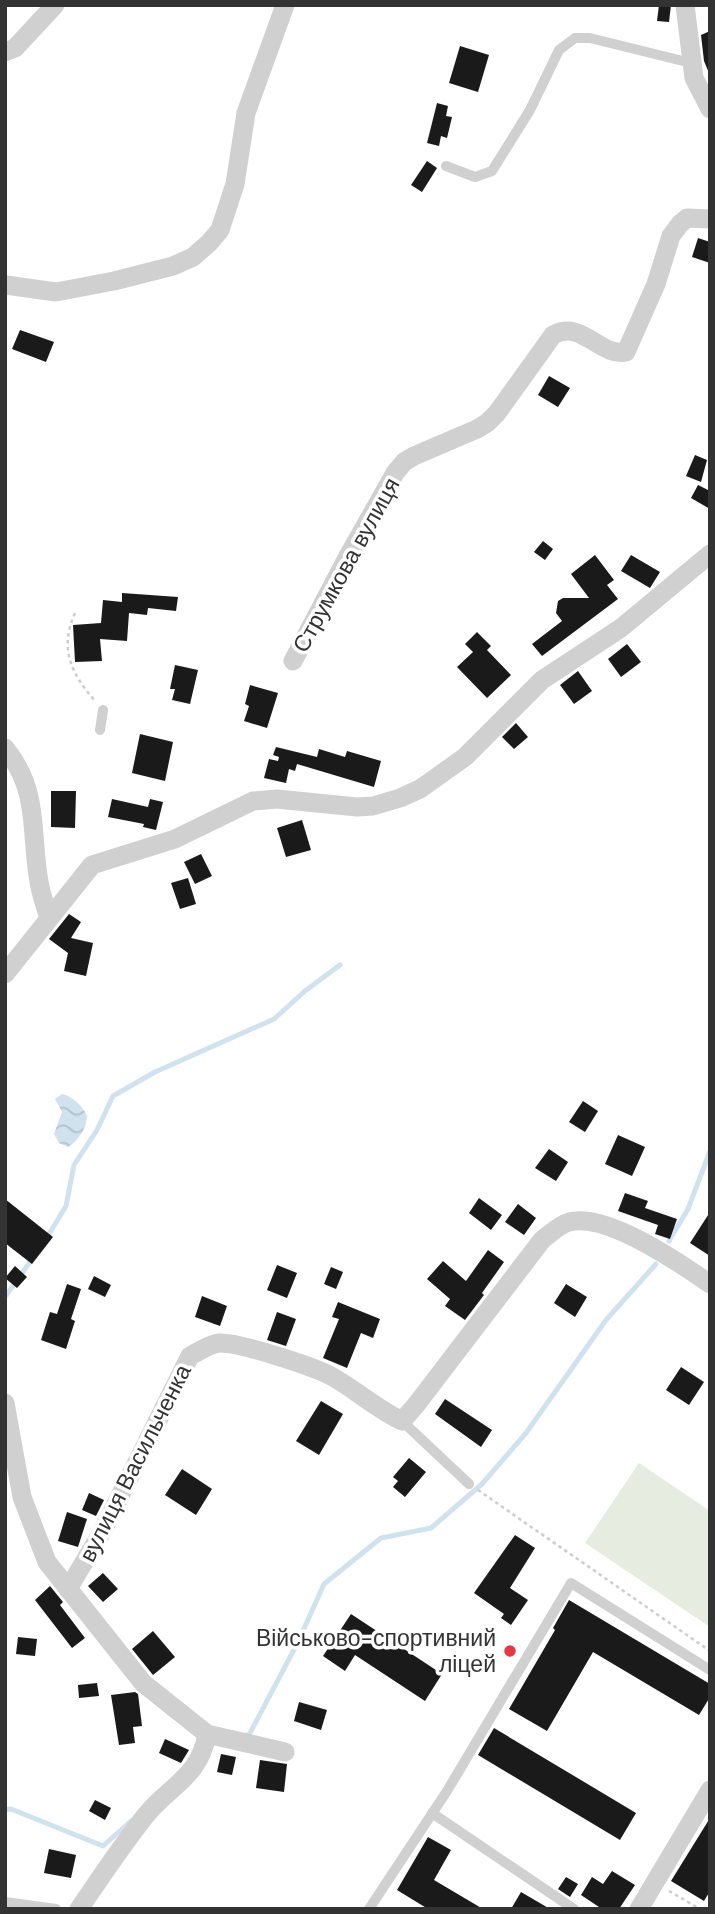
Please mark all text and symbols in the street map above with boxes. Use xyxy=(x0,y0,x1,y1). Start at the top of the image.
street label: Струмкова вулиця xyxy=(286,472,406,658)
street label: вулиця Васильченка xyxy=(72,1359,198,1567)
place label: Військово-спортивний ліцей xyxy=(256,1623,496,1679)
marker: Військово-спортивний ліцей xyxy=(502,1643,518,1659)

